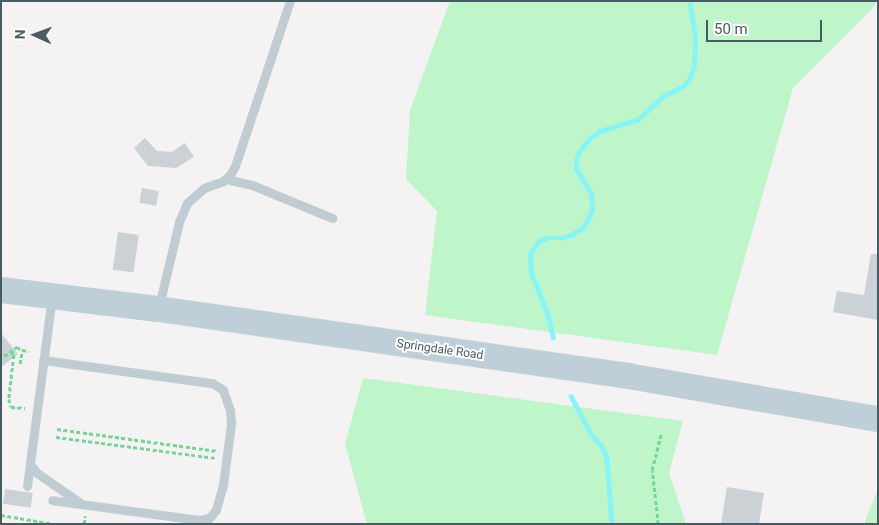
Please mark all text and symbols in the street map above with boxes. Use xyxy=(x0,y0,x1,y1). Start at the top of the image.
north arrow xyxy=(10,10,60,60)
scale bar xyxy=(709,10,825,42)
text: 50 m xyxy=(714,20,748,38)
text: N xyxy=(12,29,28,40)
street label: Springdale Road xyxy=(396,337,484,363)

